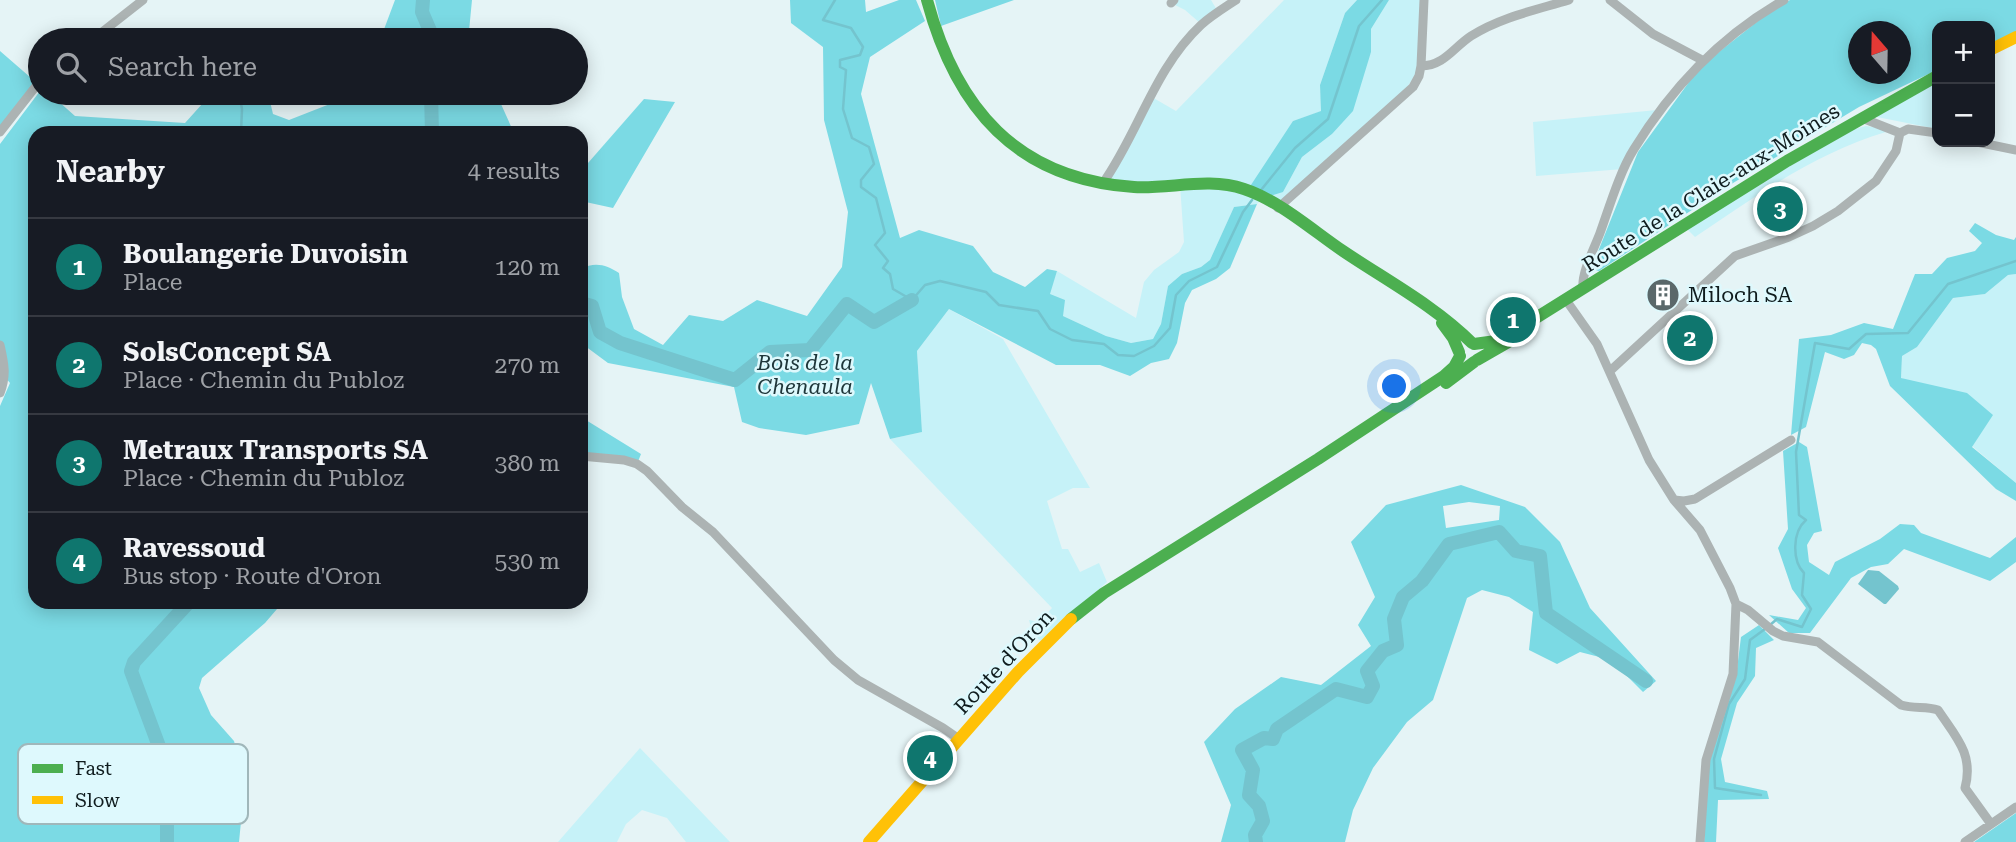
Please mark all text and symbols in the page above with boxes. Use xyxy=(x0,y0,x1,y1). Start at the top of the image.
north arrow xyxy=(1848,21,1911,84)
map controls xyxy=(1932,21,1995,147)
button: + xyxy=(1932,21,1995,84)
search box xyxy=(28,28,588,105)
icon: search xyxy=(52,48,90,86)
text: Search here xyxy=(108,52,257,82)
button: − xyxy=(1932,84,1995,147)
street label: Route de la Claie-aux-Moines xyxy=(1578,99,1844,277)
text: Nearby xyxy=(56,154,165,189)
text: 4 results xyxy=(468,158,560,185)
pin: 3 xyxy=(1757,183,1803,235)
text: Boulangerie Duvoisin xyxy=(123,239,408,269)
text: 1 xyxy=(73,254,85,281)
text: 120 m xyxy=(495,254,560,281)
text: Place xyxy=(123,269,182,296)
building icon: Miloch SA xyxy=(1644,276,1682,314)
place label: Miloch SA xyxy=(1688,283,1793,307)
pin: 1 xyxy=(1490,294,1536,346)
pin: 2 xyxy=(1667,312,1713,364)
text: SolsConcept SA xyxy=(123,337,331,367)
park label: Bois de la Chenaula xyxy=(756,351,853,399)
text: 2 xyxy=(73,352,85,379)
text: 270 m xyxy=(495,352,560,379)
text: Place · Chemin du Publoz xyxy=(123,367,404,394)
your location xyxy=(1377,369,1411,403)
text: Metraux Transports SA xyxy=(123,435,428,465)
text: 3 xyxy=(73,450,85,477)
text: 380 m xyxy=(495,450,560,477)
text: Place · Chemin du Publoz xyxy=(123,465,404,492)
text: Ravessoud xyxy=(123,533,265,563)
text: 4 xyxy=(73,548,85,575)
text: 530 m xyxy=(495,548,560,575)
text: Bus stop · Route d'Oron xyxy=(123,563,381,590)
street label: Route d'Oron xyxy=(950,605,1059,719)
pin: 4 xyxy=(907,732,953,784)
legend xyxy=(18,744,248,824)
text: Fast xyxy=(75,757,112,780)
text: Slow xyxy=(75,789,120,812)

